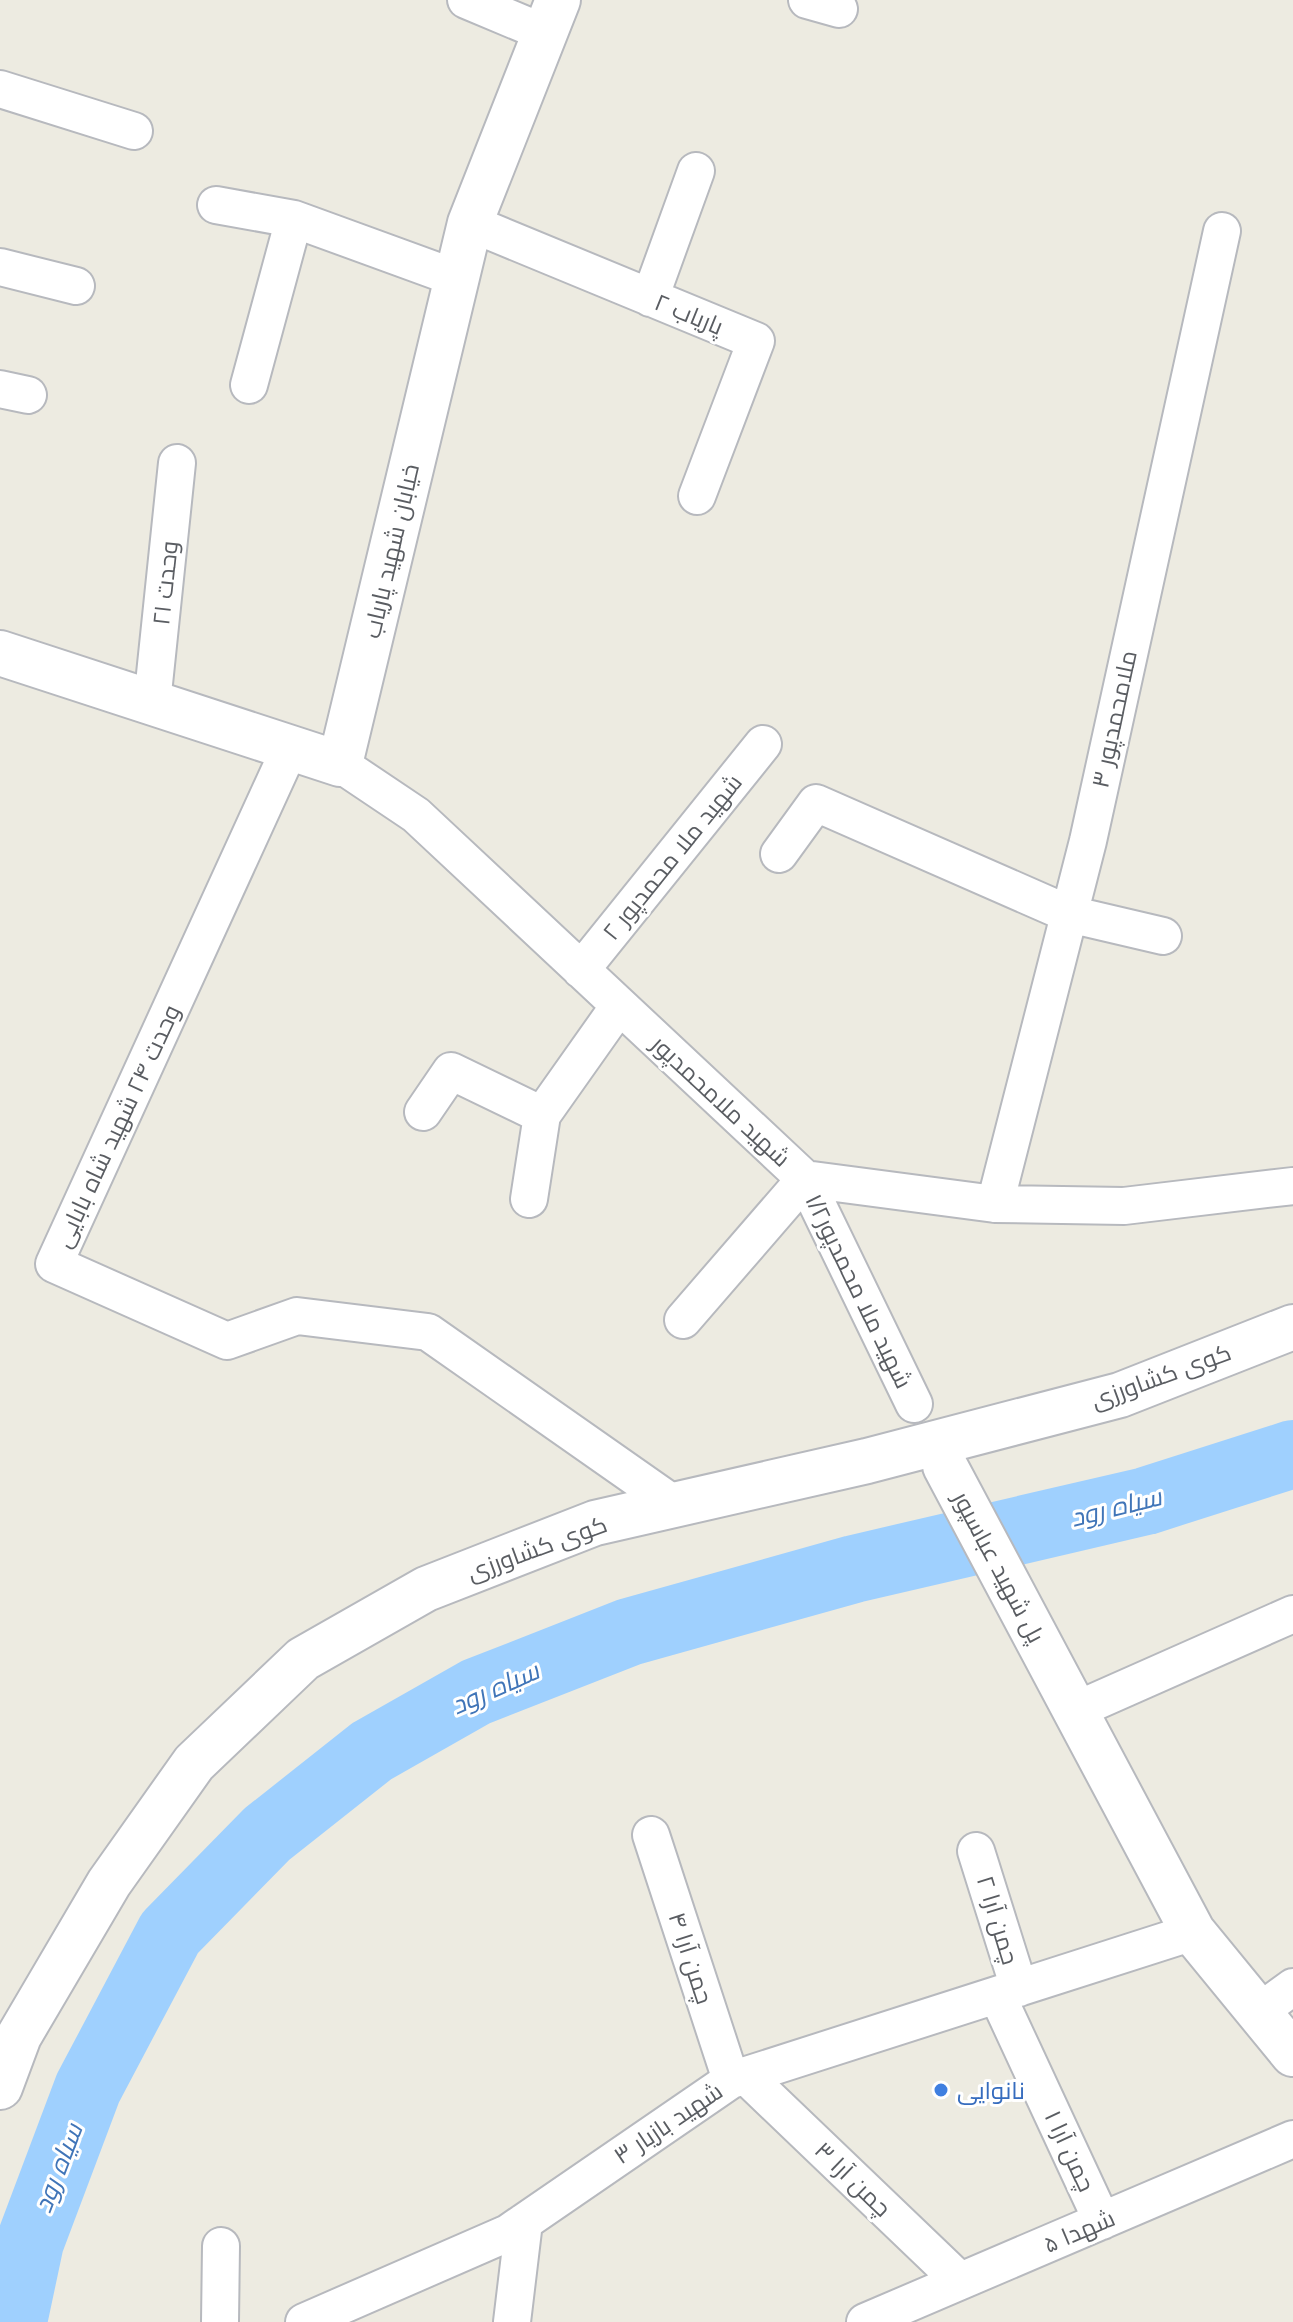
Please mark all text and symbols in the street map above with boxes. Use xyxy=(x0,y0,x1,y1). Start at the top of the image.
street label: پاریاب ۲ xyxy=(650,288,728,343)
street label: خیابان شهید پاریاب xyxy=(358,461,427,641)
street label: وحدت ۲۱ xyxy=(147,539,183,627)
street label: ملامحمدپور ۳ xyxy=(1086,648,1145,791)
street label: شهید ملا محمدپور ۲ xyxy=(597,769,749,947)
street label: وحدت ۲۴ شهید شاه بابایی xyxy=(49,1000,186,1252)
street label: شهید ملامحمدپور xyxy=(643,1029,796,1174)
street label: شهید ملا محمدپور۱/۲ xyxy=(798,1190,918,1394)
street label: کوی کشاورزی xyxy=(1087,1338,1235,1415)
water label: سیاه رود xyxy=(1067,1481,1165,1533)
street label: پل شهید عباسپور xyxy=(944,1485,1051,1649)
street label: کوی کشاورزی xyxy=(463,1510,611,1587)
water label: سیاه رود xyxy=(447,1655,544,1721)
street label: چمن آرا ۲ xyxy=(969,1872,1024,1969)
street label: چمن آرا ۴ xyxy=(661,1909,718,2008)
street label: شهید بازیار ۳ xyxy=(609,2077,728,2170)
place label: نانوایی xyxy=(957,2077,1025,2105)
marker: نانوایی xyxy=(932,2081,950,2099)
street label: چمن آرا ۱ xyxy=(1037,2106,1100,2197)
water label: سیاه رود xyxy=(27,2119,89,2217)
street label: چمن آرا ۳ xyxy=(807,2136,897,2224)
street label: شهدا ۵ xyxy=(1039,2204,1119,2259)

